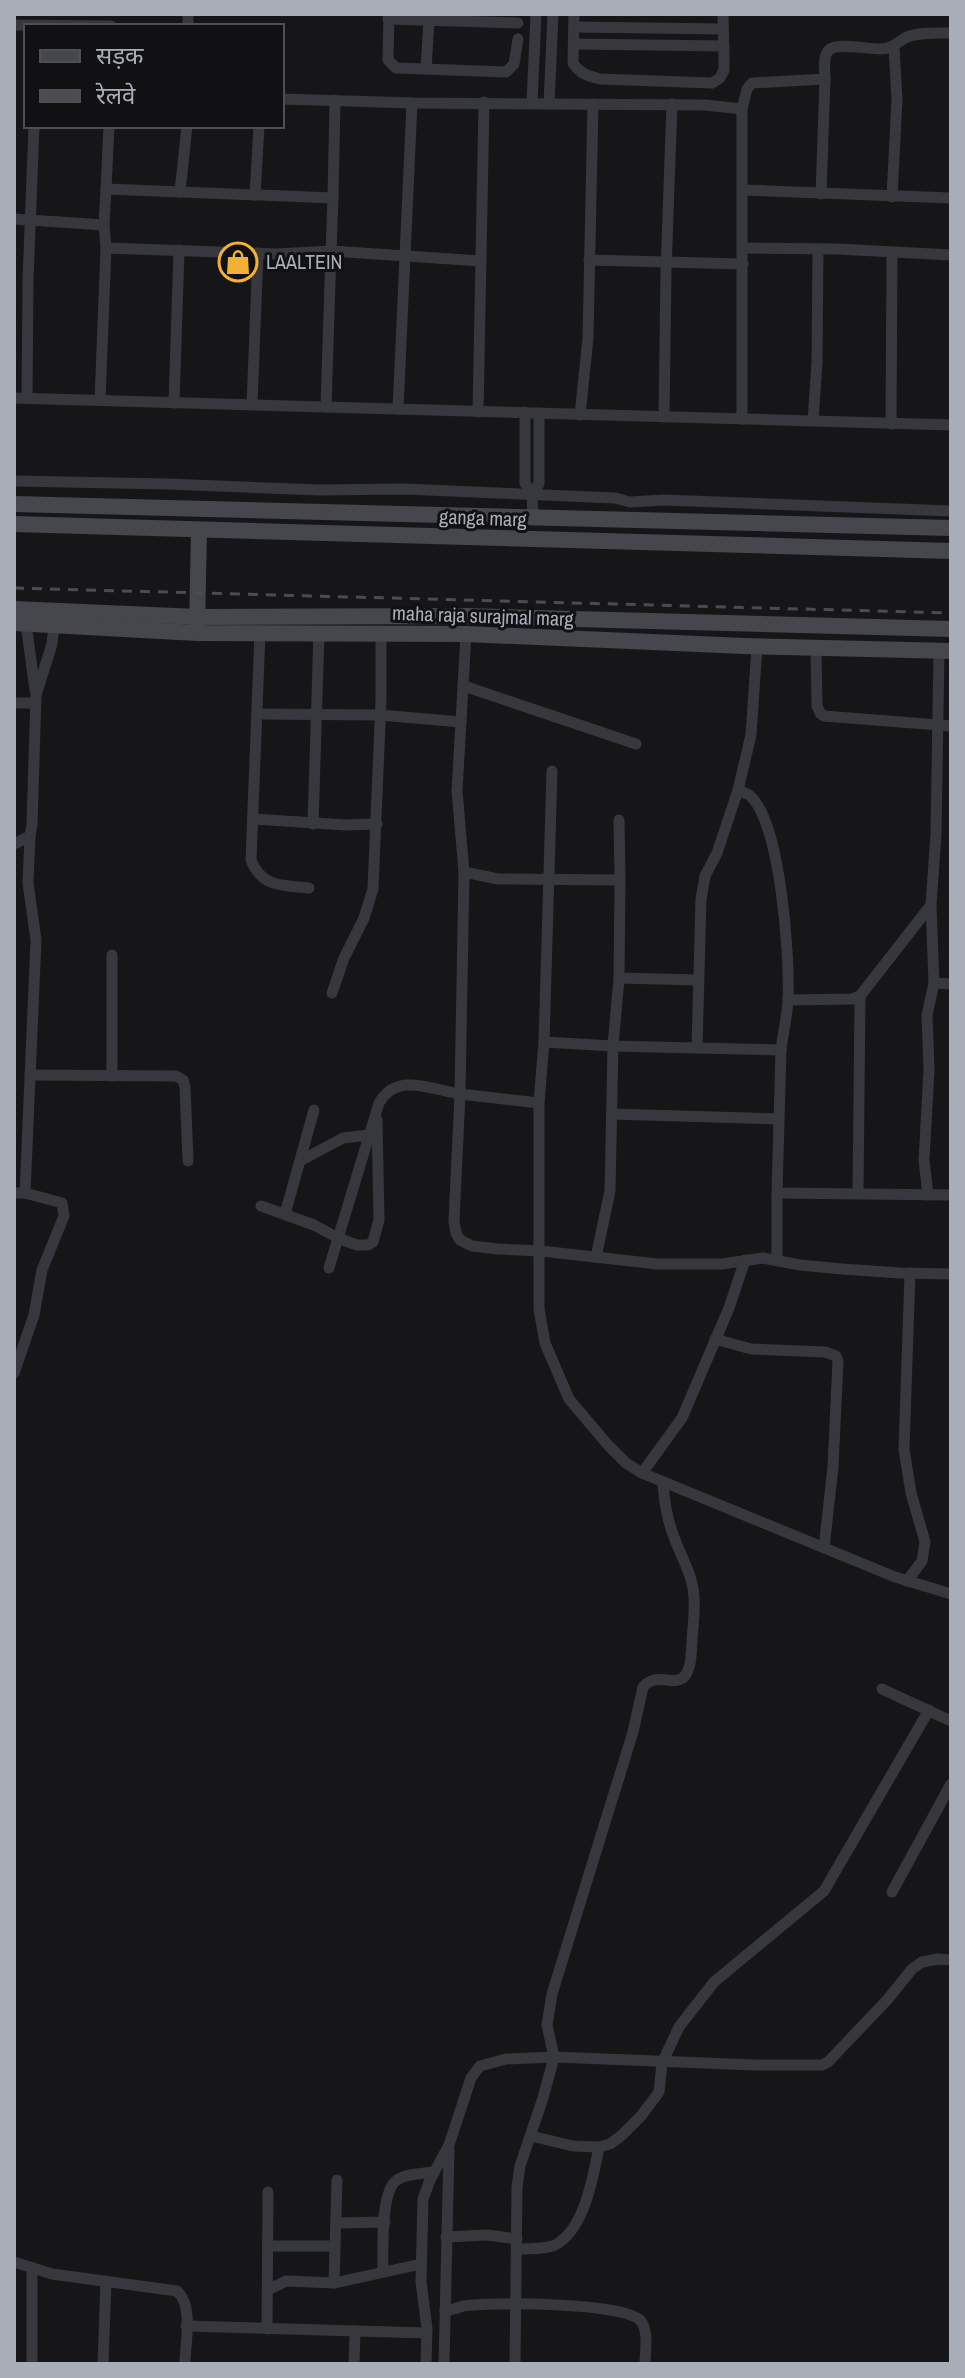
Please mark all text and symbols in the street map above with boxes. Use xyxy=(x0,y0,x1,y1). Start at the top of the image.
legend xyxy=(24,24,284,128)
text: सड़क xyxy=(96,39,144,71)
text: रेलवे xyxy=(95,79,136,111)
shop icon: LAALTEIN xyxy=(217,241,259,283)
place label: LAALTEIN xyxy=(266,248,342,275)
street label: ganga marg xyxy=(439,502,527,533)
street label: maha raja surajmal marg xyxy=(392,599,574,632)

